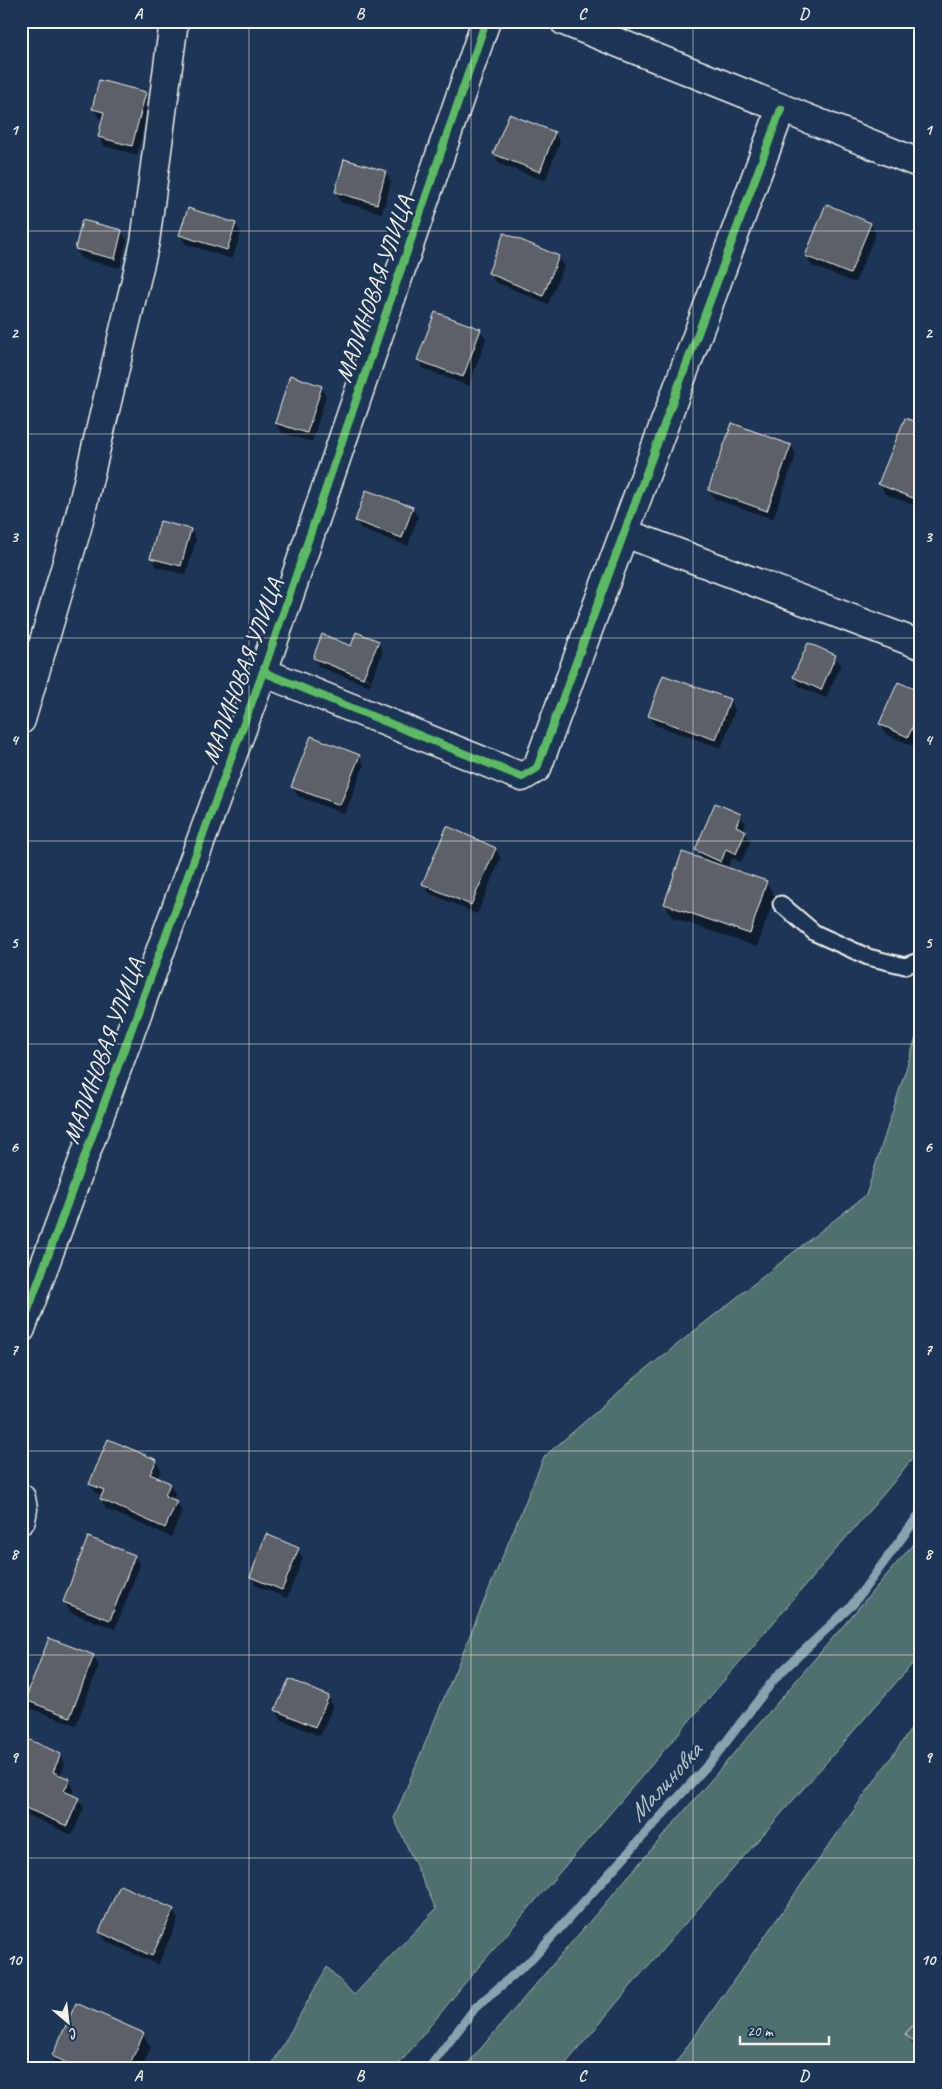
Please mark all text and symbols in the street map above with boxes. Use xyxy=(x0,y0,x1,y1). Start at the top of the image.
text: A xyxy=(134,4,144,24)
text: B xyxy=(356,4,366,24)
text: C xyxy=(578,4,588,24)
text: D xyxy=(799,4,810,24)
text: 1 xyxy=(10,120,19,140)
text: 1 xyxy=(924,120,933,140)
street label: МАЛИНОВАЯ УЛИЦА xyxy=(328,191,420,386)
text: 2 xyxy=(10,323,19,343)
text: 2 xyxy=(924,323,933,343)
text: 3 xyxy=(10,527,19,547)
text: 3 xyxy=(924,527,933,547)
street label: МАЛИНОВАЯ УЛИЦА xyxy=(195,573,290,768)
text: 4 xyxy=(10,730,19,750)
text: 4 xyxy=(924,730,933,750)
text: 5 xyxy=(11,933,20,953)
text: 5 xyxy=(925,933,934,953)
street label: МАЛИНОВАЯ УЛИЦА xyxy=(56,953,151,1148)
text: 6 xyxy=(10,1137,19,1157)
text: 6 xyxy=(924,1137,933,1157)
text: 7 xyxy=(10,1340,19,1360)
text: 7 xyxy=(924,1340,933,1360)
text: 8 xyxy=(10,1544,19,1564)
text: 8 xyxy=(924,1544,933,1564)
water label: Малиновка xyxy=(621,1734,710,1828)
text: 9 xyxy=(10,1747,19,1767)
text: 9 xyxy=(924,1747,933,1767)
text: 10 xyxy=(7,1950,23,1970)
text: 10 xyxy=(921,1950,937,1970)
north arrow xyxy=(42,1996,92,2046)
scale bar xyxy=(740,2014,828,2046)
text: 20 m xyxy=(747,2022,774,2041)
text: С xyxy=(65,2024,81,2043)
text: A xyxy=(134,2066,144,2086)
text: B xyxy=(356,2066,366,2086)
text: C xyxy=(578,2066,588,2086)
text: D xyxy=(799,2066,810,2086)

